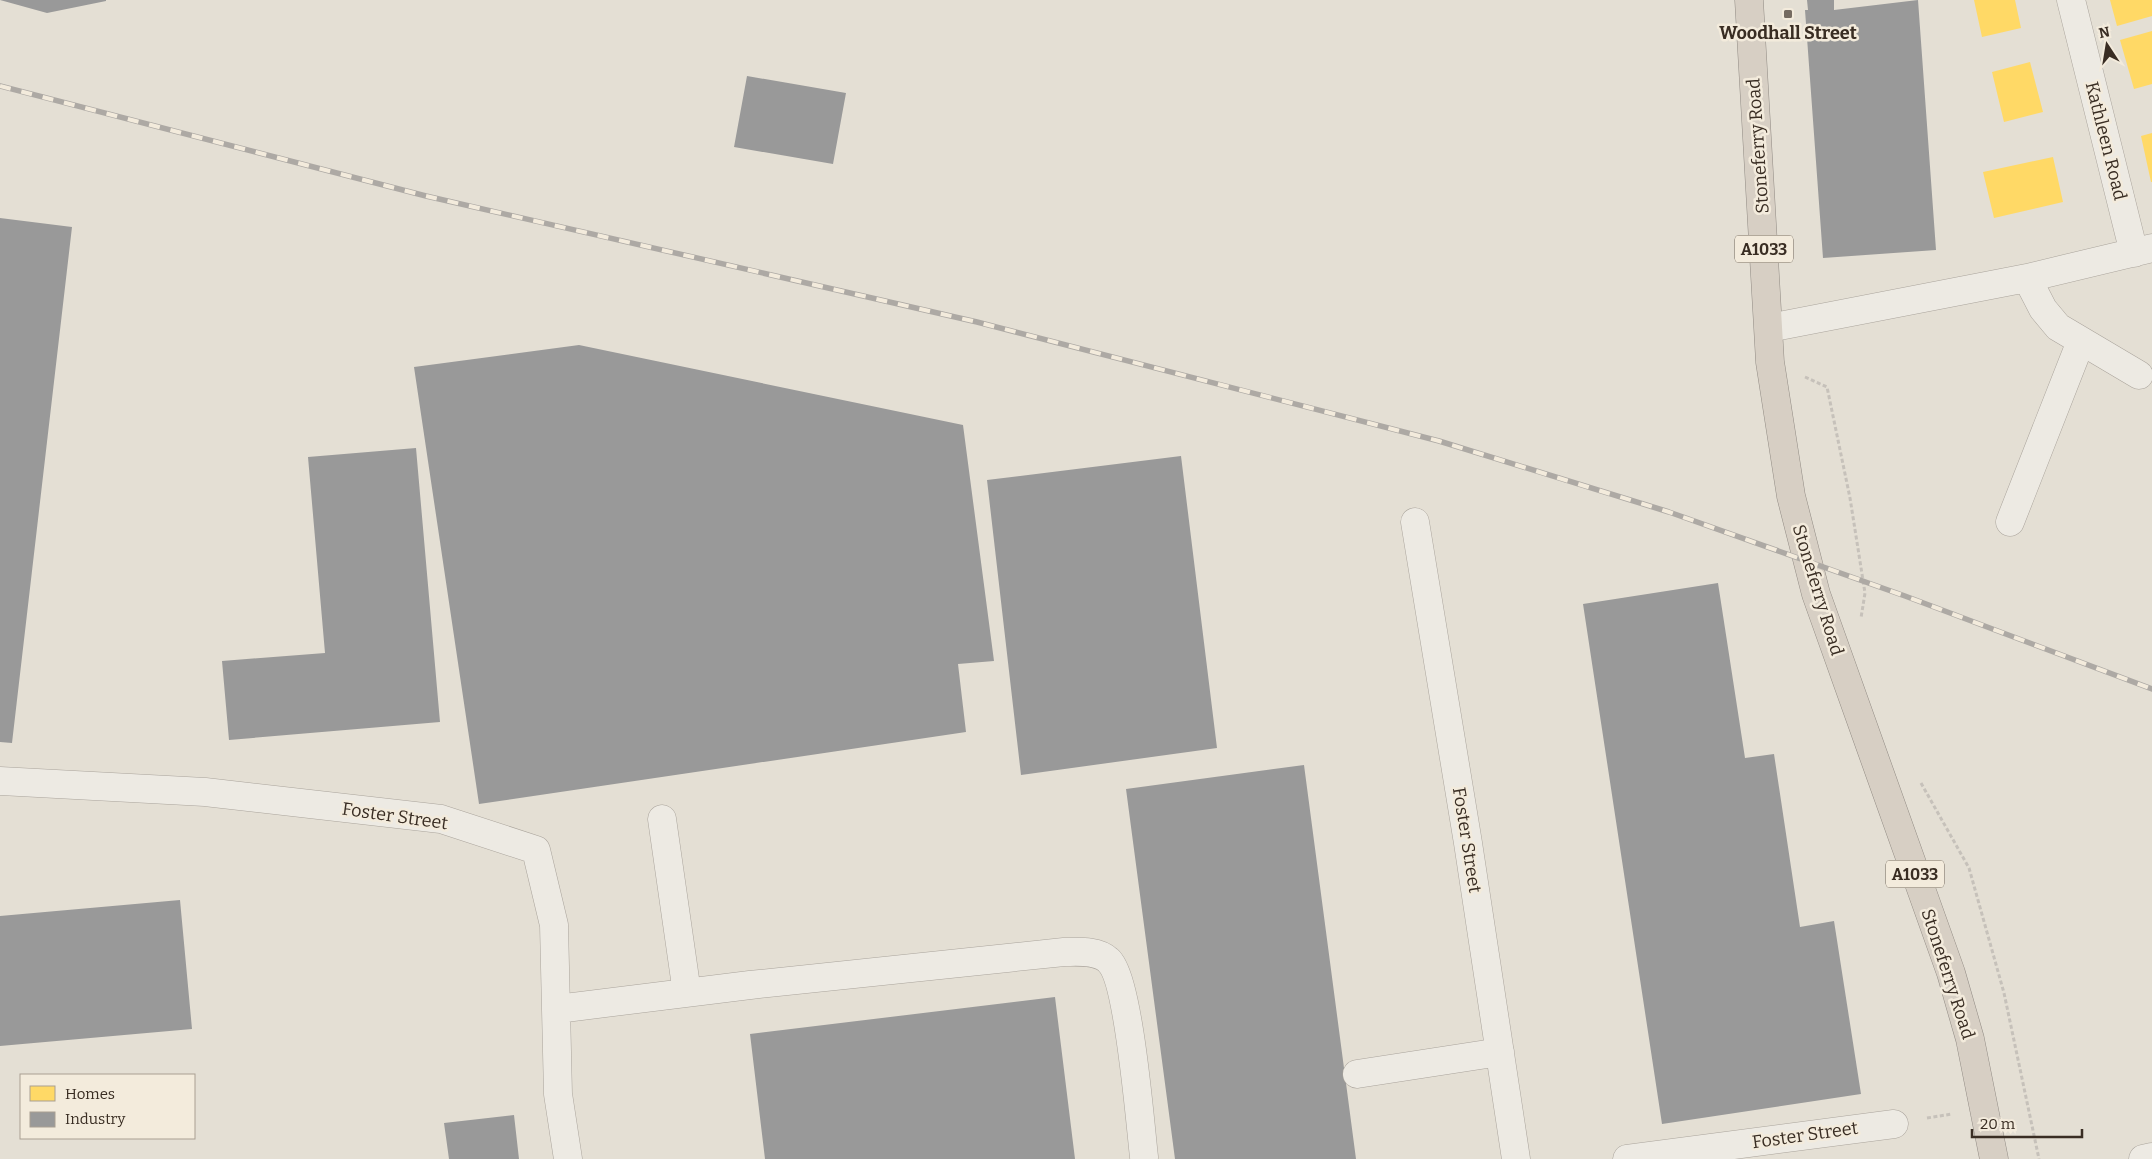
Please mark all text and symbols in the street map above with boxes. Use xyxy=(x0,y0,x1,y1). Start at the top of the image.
marker: Woodhall Street xyxy=(1782,8,1794,20)
north arrow xyxy=(2082,20,2132,70)
place label: Woodhall Street xyxy=(1719,22,1857,44)
text: N xyxy=(2097,23,2112,42)
street label: Stoneferry Road xyxy=(1742,77,1774,214)
street label: Kathleen Road xyxy=(2081,79,2131,203)
road number: A1033 xyxy=(1735,235,1793,262)
street label: Stoneferry Road xyxy=(1788,522,1848,658)
street label: Foster Street xyxy=(1448,786,1486,895)
street label: Foster Street xyxy=(341,798,450,834)
road number: A1033 xyxy=(1886,861,1944,888)
street label: Stoneferry Road xyxy=(1917,906,1980,1042)
legend xyxy=(20,1074,195,1139)
text: Homes xyxy=(65,1085,115,1103)
scale bar xyxy=(1972,1106,2082,1138)
text: Industry xyxy=(65,1110,125,1128)
text: 20 m xyxy=(1980,1115,2016,1133)
street label: Foster Street xyxy=(1751,1117,1860,1153)

